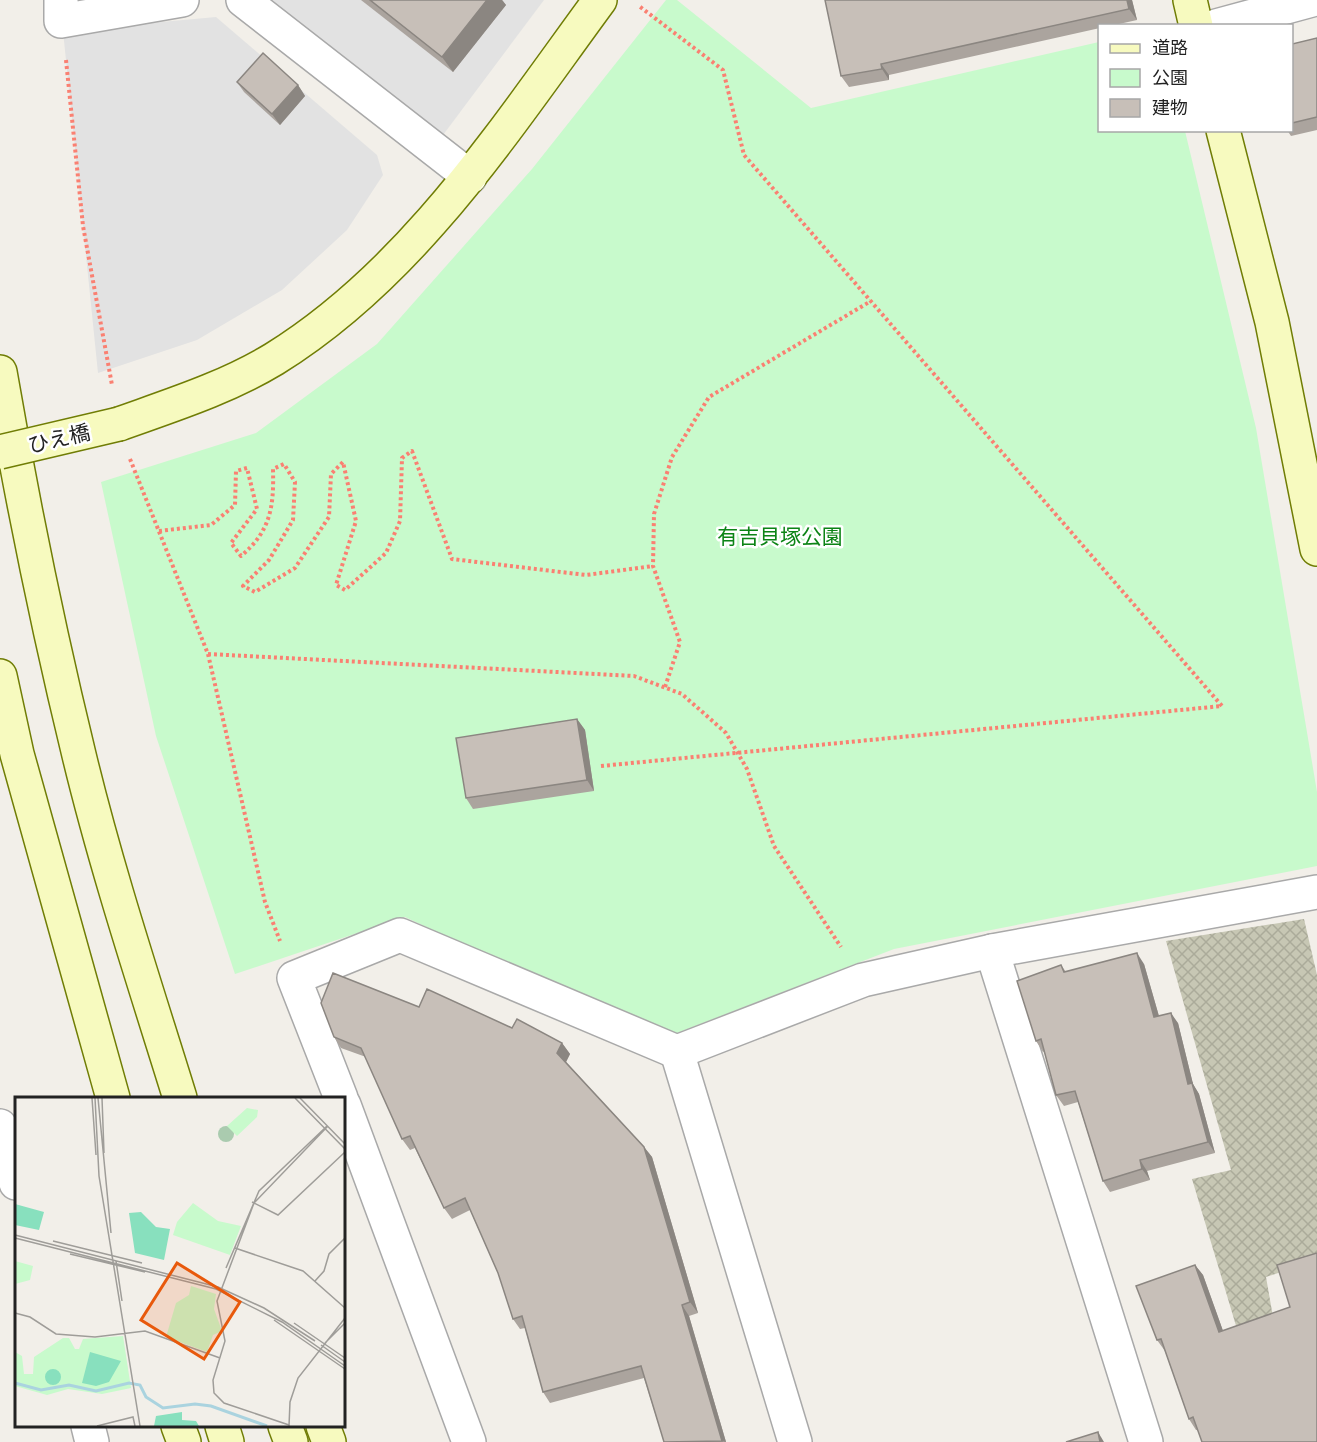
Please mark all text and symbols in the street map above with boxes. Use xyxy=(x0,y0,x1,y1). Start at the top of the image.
legend xyxy=(1098,24,1293,132)
text: 道路 xyxy=(1152,36,1188,59)
text: 公園 xyxy=(1152,66,1188,89)
text: 建物 xyxy=(1152,96,1188,119)
street label: ひえ橋 xyxy=(25,417,93,459)
park label: 有吉貝塚公園 xyxy=(717,522,843,550)
inset map xyxy=(15,1097,345,1427)

